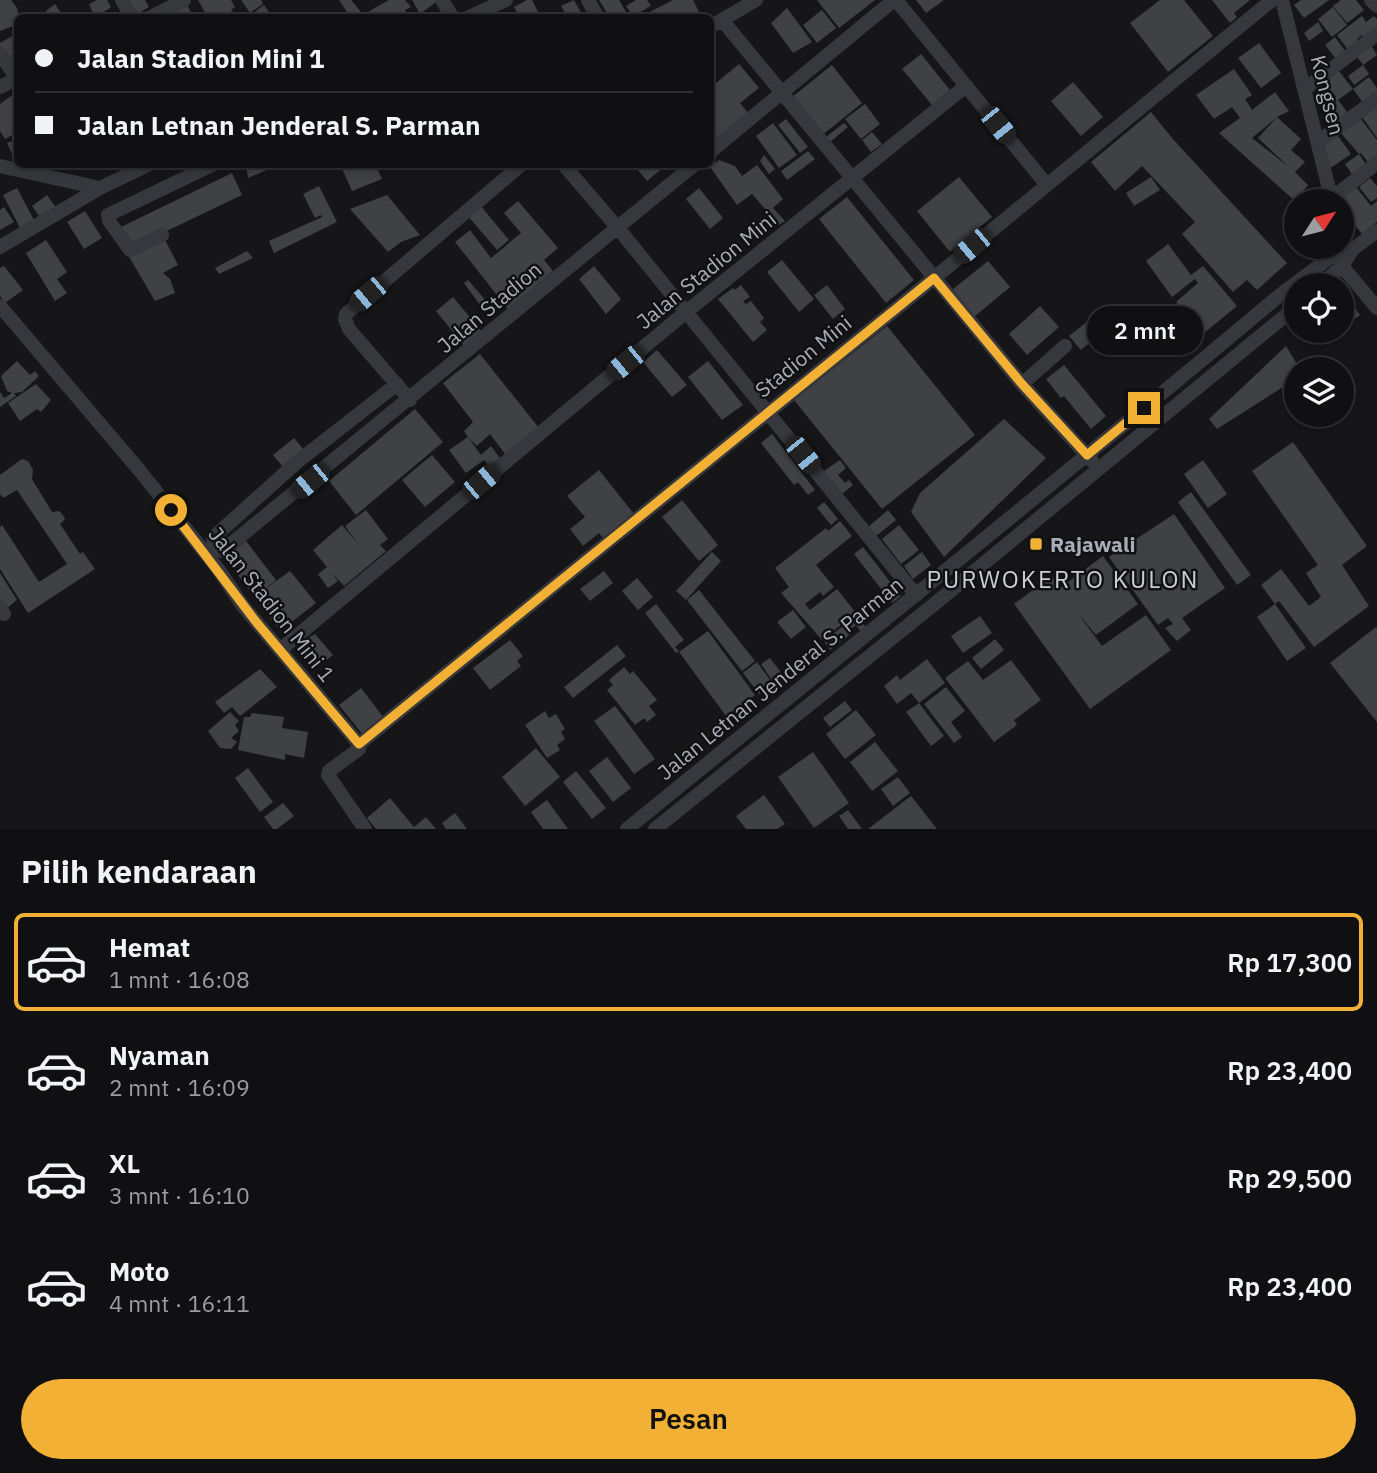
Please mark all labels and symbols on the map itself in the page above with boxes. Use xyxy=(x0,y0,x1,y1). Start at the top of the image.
street label: Kongsen xyxy=(1305,52,1351,138)
car xyxy=(977,102,1020,148)
north arrow xyxy=(1284,189,1354,259)
street label: Jalan Stadion Mini xyxy=(630,205,782,335)
car xyxy=(950,224,995,268)
street label: Jalan Stadion xyxy=(431,255,547,359)
car xyxy=(346,272,391,316)
callout: 2 mnt xyxy=(1086,306,1202,356)
street label: Stadion Mini xyxy=(749,309,857,403)
car xyxy=(603,342,648,384)
route end xyxy=(1128,392,1160,424)
car xyxy=(782,432,825,478)
car xyxy=(288,460,333,502)
car xyxy=(459,460,504,504)
route start xyxy=(155,494,187,526)
street label: Jalan Stadion Mini 1 xyxy=(203,521,341,687)
place label: Rajawali xyxy=(1050,530,1135,558)
marker: Rajawali xyxy=(1028,536,1044,552)
district label: PURWOKERTO KULON xyxy=(926,563,1200,595)
street label: Jalan Letnan Jenderal S. Parman xyxy=(651,570,909,786)

